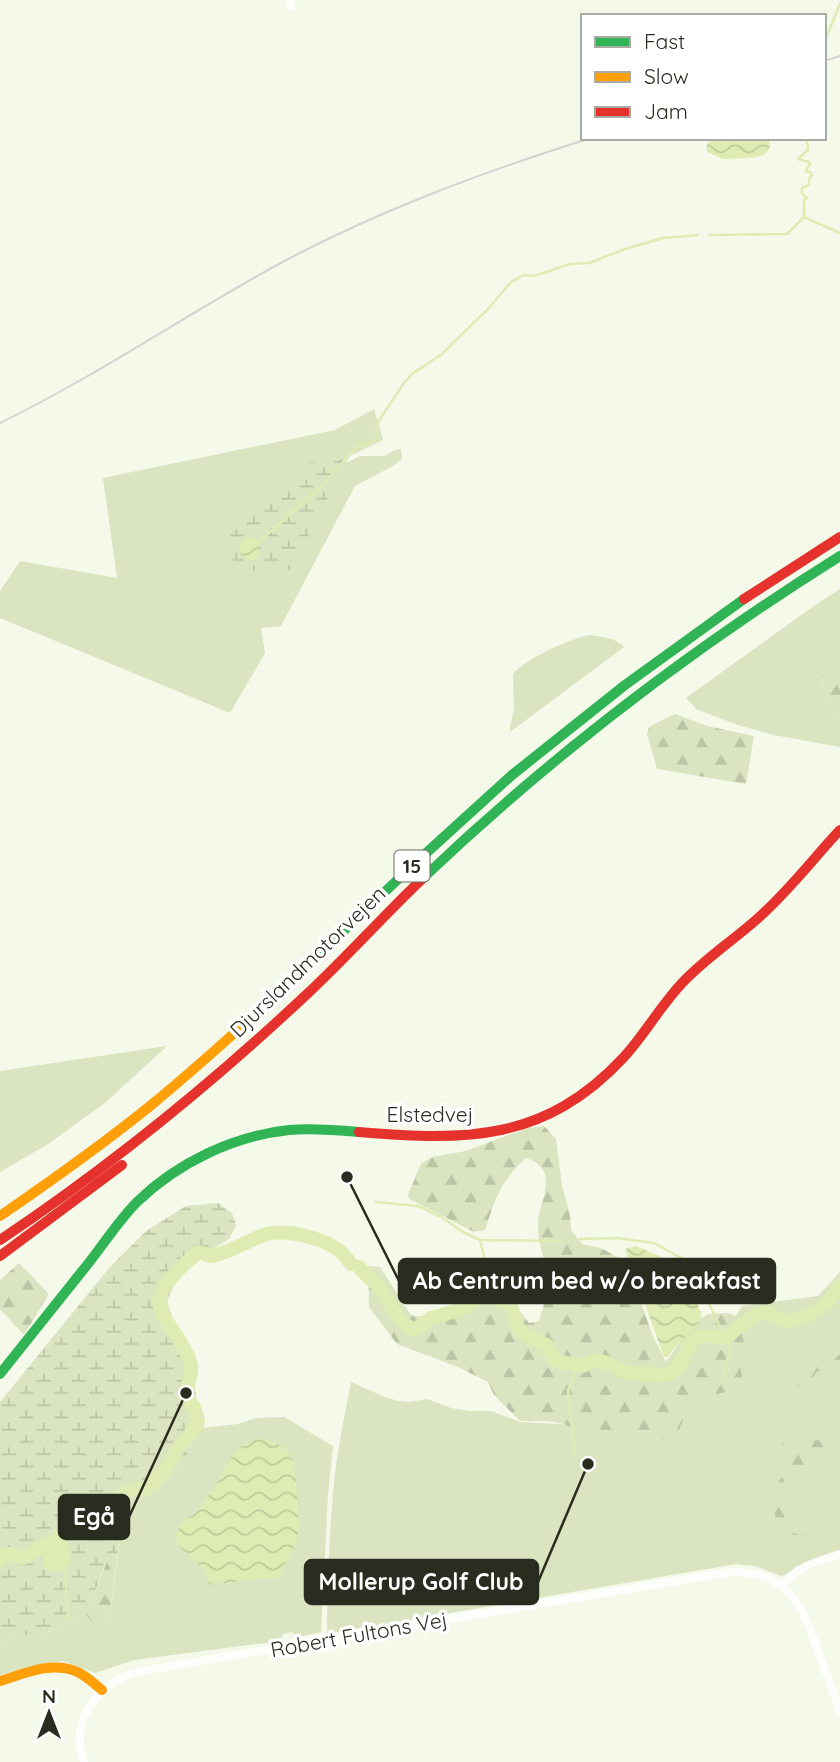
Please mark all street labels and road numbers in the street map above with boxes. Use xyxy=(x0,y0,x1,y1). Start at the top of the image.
road number: 15 xyxy=(394,850,430,881)
street label: Djurslandmotorvejen xyxy=(224,880,391,1042)
street label: Elstedvej xyxy=(387,1101,473,1127)
street label: Robert Fultons Vej xyxy=(268,1606,449,1662)

